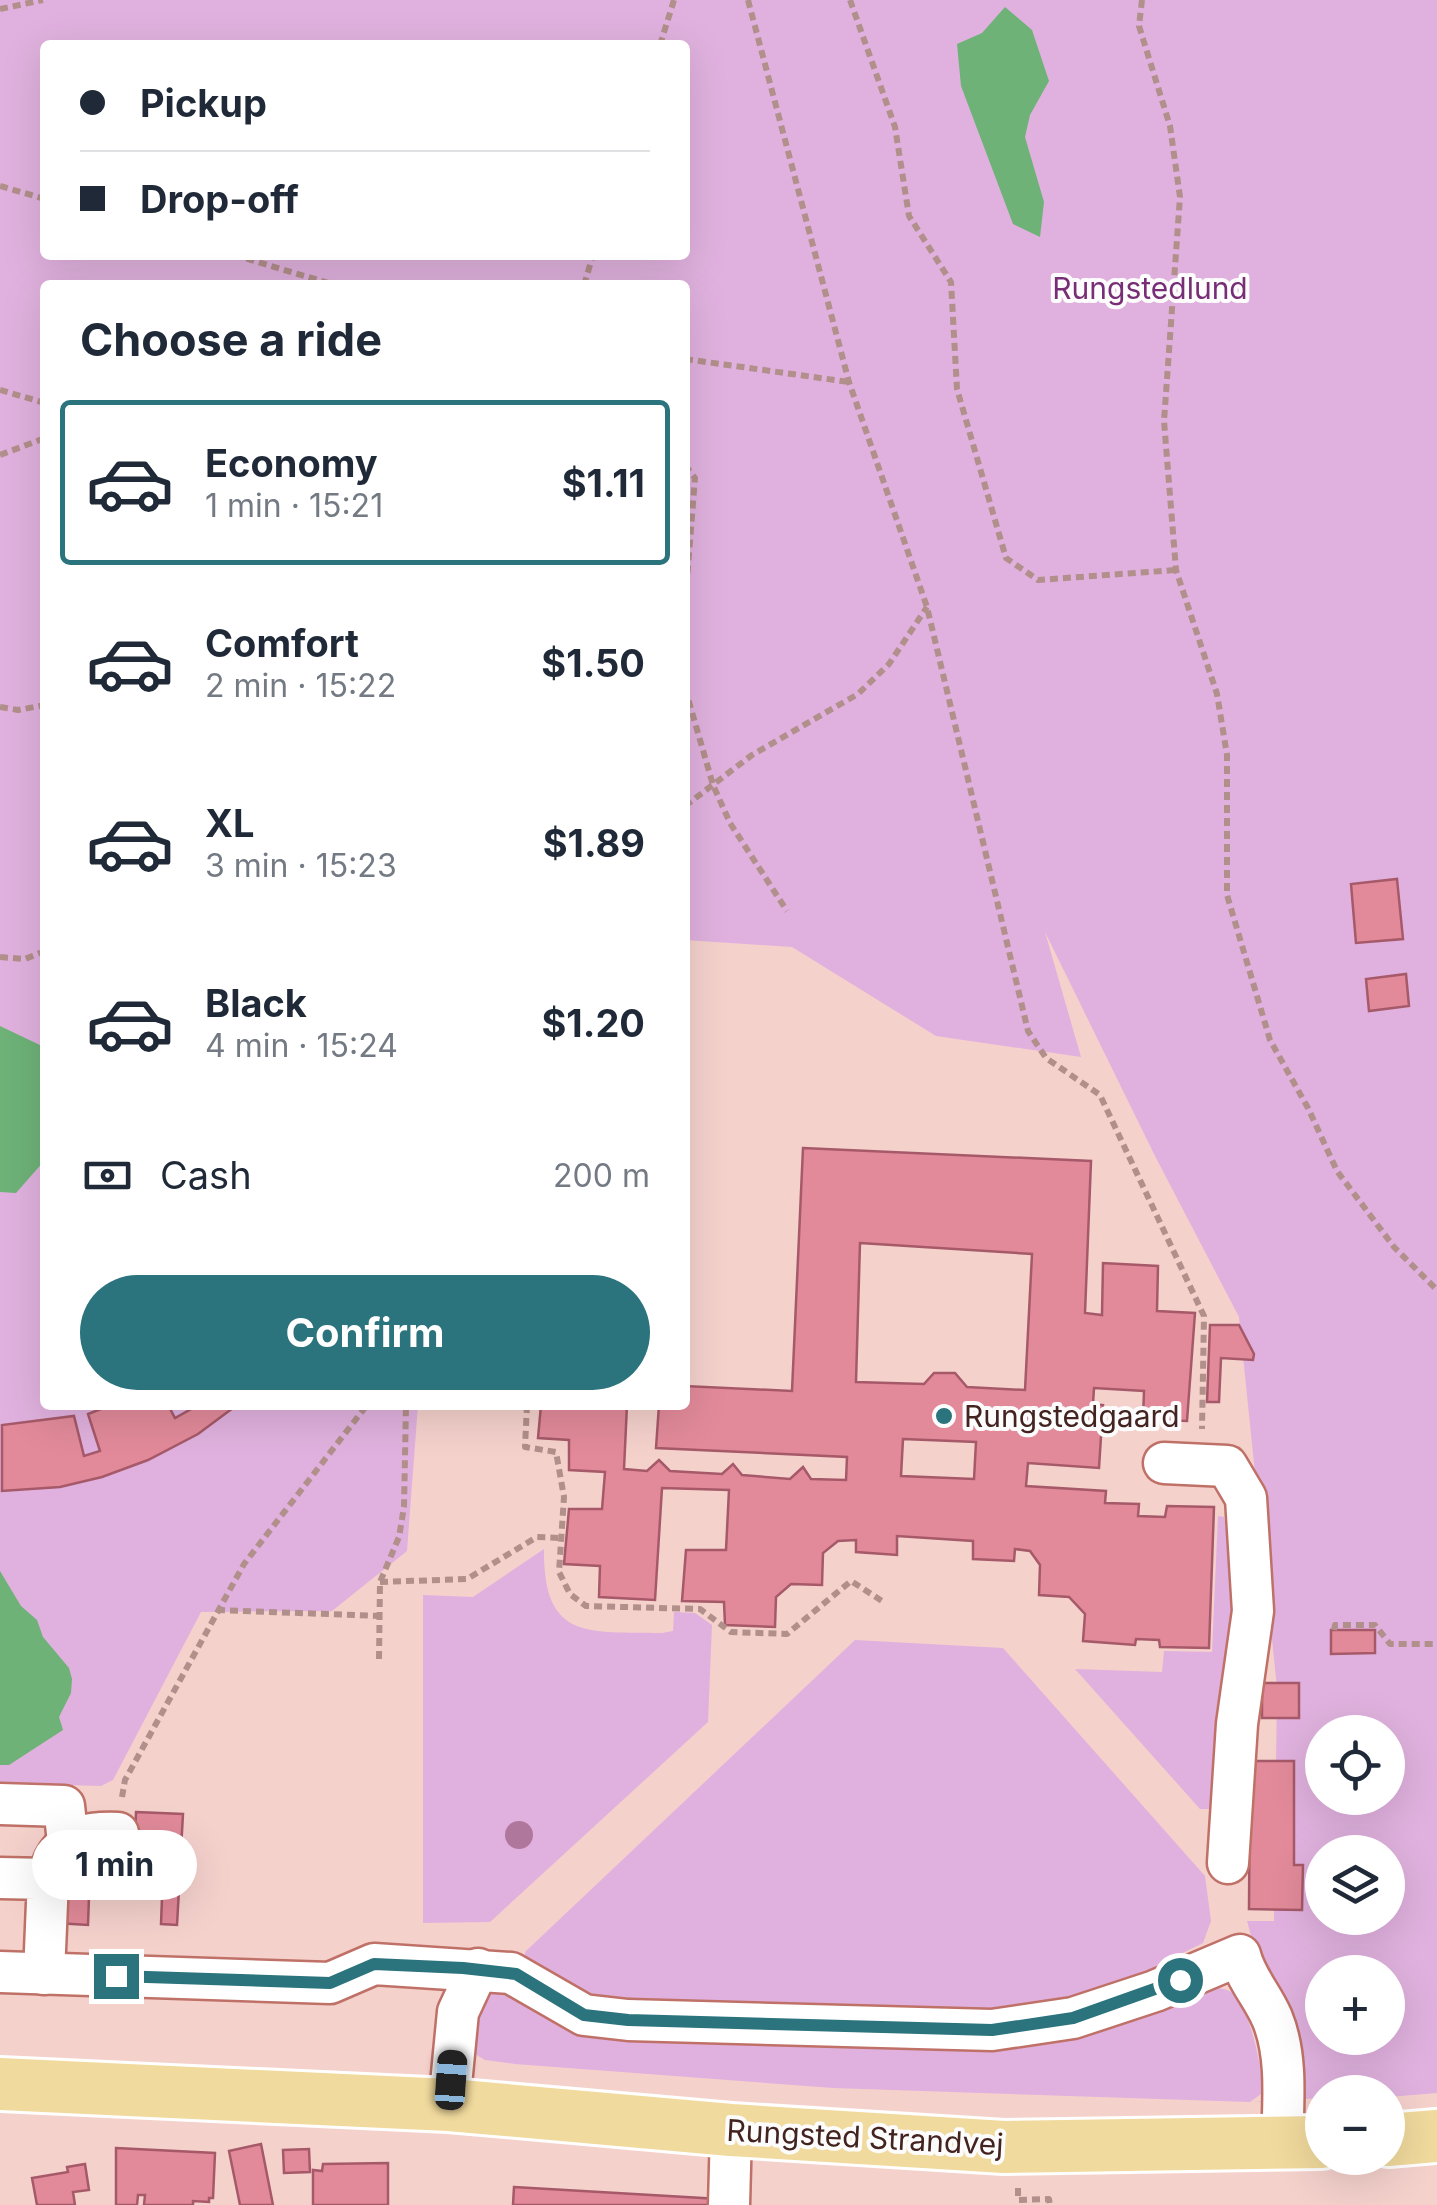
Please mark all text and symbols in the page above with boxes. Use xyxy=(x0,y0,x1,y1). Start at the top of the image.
text: Pickup xyxy=(140,80,267,126)
text: Drop-off xyxy=(140,176,299,222)
park label: Rungstedlund xyxy=(1052,270,1248,306)
text: Choose a ride xyxy=(80,312,382,367)
icon: car xyxy=(85,438,175,528)
text: Economy xyxy=(205,440,378,486)
text: $1.11 xyxy=(562,460,645,506)
text: 1 min · 15:21 xyxy=(205,486,383,525)
icon: car xyxy=(85,618,175,708)
text: Comfort xyxy=(205,620,359,666)
text: $1.50 xyxy=(541,640,645,686)
text: 2 min · 15:22 xyxy=(205,666,396,705)
icon: car xyxy=(85,798,175,888)
text: XL xyxy=(205,800,255,846)
text: $1.89 xyxy=(543,820,645,866)
text: 3 min · 15:23 xyxy=(205,846,397,885)
icon: car xyxy=(85,978,175,1068)
text: Black xyxy=(205,980,307,1026)
text: $1.20 xyxy=(541,1000,645,1046)
text: 4 min · 15:24 xyxy=(205,1026,398,1065)
icon: cash xyxy=(80,1148,135,1203)
text: Cash xyxy=(160,1152,252,1198)
text: 200 m xyxy=(553,1156,650,1195)
button: Confirm xyxy=(80,1275,650,1390)
place label: Rungstedgaard xyxy=(964,1398,1180,1434)
marker: Rungstedgaard xyxy=(933,1405,955,1427)
map controls xyxy=(1305,1715,1405,2175)
button: locate xyxy=(1305,1715,1405,1815)
callout: 1 min xyxy=(34,1831,198,1901)
button: layers xyxy=(1305,1835,1405,1935)
text: 1 min xyxy=(75,1845,154,1884)
route end xyxy=(94,1954,139,1999)
button: + xyxy=(1305,1955,1405,2055)
route start xyxy=(1158,1958,1203,2003)
car xyxy=(434,2049,468,2111)
button: − xyxy=(1305,2075,1405,2175)
street label: Rungsted Strandvej xyxy=(726,2112,1004,2162)

